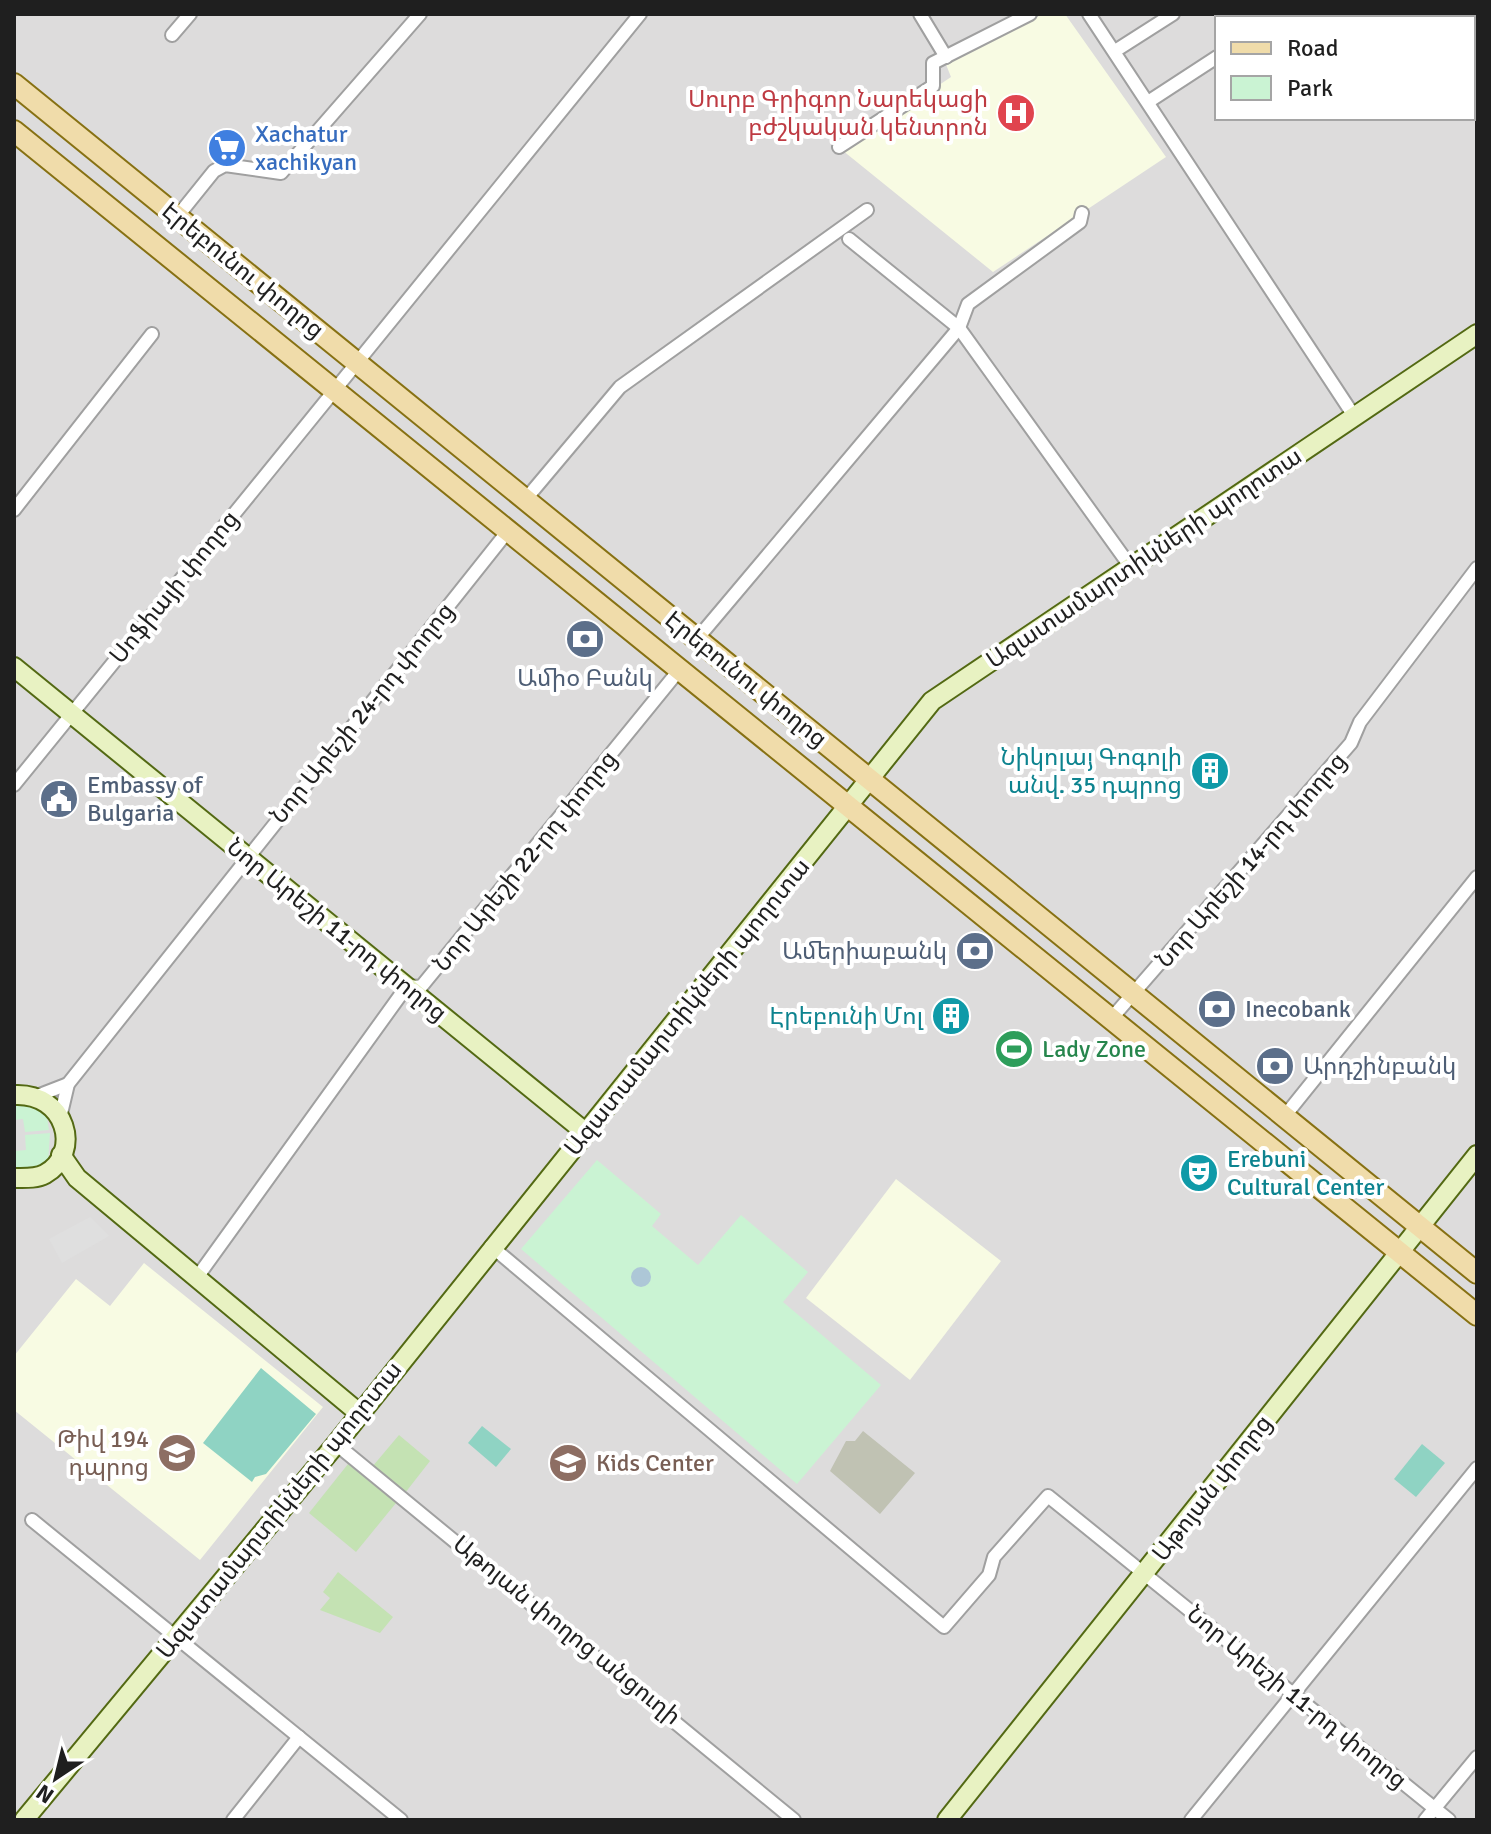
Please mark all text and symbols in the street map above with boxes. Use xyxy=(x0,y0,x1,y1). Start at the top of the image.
legend xyxy=(1215,16,1475,120)
text: Road xyxy=(1287,33,1338,63)
text: Park xyxy=(1287,73,1333,103)
place label: Սուրբ Գրիգոր Նարեկացի բժշկական կենտրոն xyxy=(688,84,988,142)
hospital icon: Սուրբ Գրիգոր Նարեկացի բժշկական կենտրոն xyxy=(995,92,1037,134)
place label: Xachatur xachikyan xyxy=(255,119,357,177)
supermarket icon: Xachatur xachikyan xyxy=(206,127,248,169)
street label: Էրեբունու փողոց xyxy=(156,195,330,345)
street label: Ազատամարտիկների պողոտա xyxy=(980,441,1308,675)
street label: Սոֆիայի փողոց xyxy=(103,504,245,670)
street label: Նոր Արեշի 24-րդ փողոց xyxy=(264,596,460,830)
street label: Էրեբունու փողոց xyxy=(659,604,833,754)
bank icon: Ամիօ Բանկ xyxy=(564,618,606,660)
place label: Ամիօ Բանկ xyxy=(517,663,653,693)
place label: Նիկոլայ Գոգոլի անվ. 35 դպրոց xyxy=(1000,742,1182,800)
street label: Նոր Արեշի 22-րդ փողոց xyxy=(427,744,623,978)
street label: Նոր Արեշի 14-րդ փողոց xyxy=(1149,746,1353,974)
building icon: Նիկոլայ Գոգոլի անվ. 35 դպրոց xyxy=(1189,750,1231,792)
place label: Embassy of Bulgaria xyxy=(87,770,203,828)
public building icon: Embassy of Bulgaria xyxy=(38,778,80,820)
street label: Նոր Արեշի 11-րդ փողոց xyxy=(221,832,453,1028)
street label: Ազատամարտիկների պողոտա xyxy=(558,852,816,1162)
bank icon: Ամերիաբանկ xyxy=(954,930,996,972)
place label: Ամերիաբանկ xyxy=(782,936,947,966)
bank icon: Inecobank xyxy=(1196,988,1238,1030)
place label: Inecobank xyxy=(1245,994,1351,1024)
building icon: Էրեբունի Մոլ xyxy=(930,995,972,1037)
place label: Էրեբունի Մոլ xyxy=(769,1001,924,1031)
sports icon: Lady Zone xyxy=(993,1028,1035,1070)
place label: Lady Zone xyxy=(1042,1034,1146,1064)
bank icon: Արդշինբանկ xyxy=(1254,1045,1296,1087)
place label: Արդշինբանկ xyxy=(1303,1051,1456,1081)
place label: Erebuni Cultural Center xyxy=(1227,1144,1384,1202)
theatre icon: Erebuni Cultural Center xyxy=(1178,1152,1220,1194)
street label: Ազատամարտիկների պողոտա xyxy=(150,1355,408,1665)
street label: Աթոյան փողոց xyxy=(1146,1409,1278,1567)
place label: Թիվ 194 դպրոց xyxy=(57,1424,149,1482)
school or university icon: Թիվ 194 դպրոց xyxy=(156,1432,198,1474)
school or university icon: Kids Center xyxy=(547,1442,589,1484)
place label: Kids Center xyxy=(596,1448,714,1478)
street label: Աթոյան փողոց անցուղի xyxy=(447,1529,687,1731)
street label: Նոր Արեշի 11-րդ փողոց xyxy=(1181,1599,1413,1795)
north arrow xyxy=(16,1738,96,1818)
text: N xyxy=(31,1779,59,1809)

